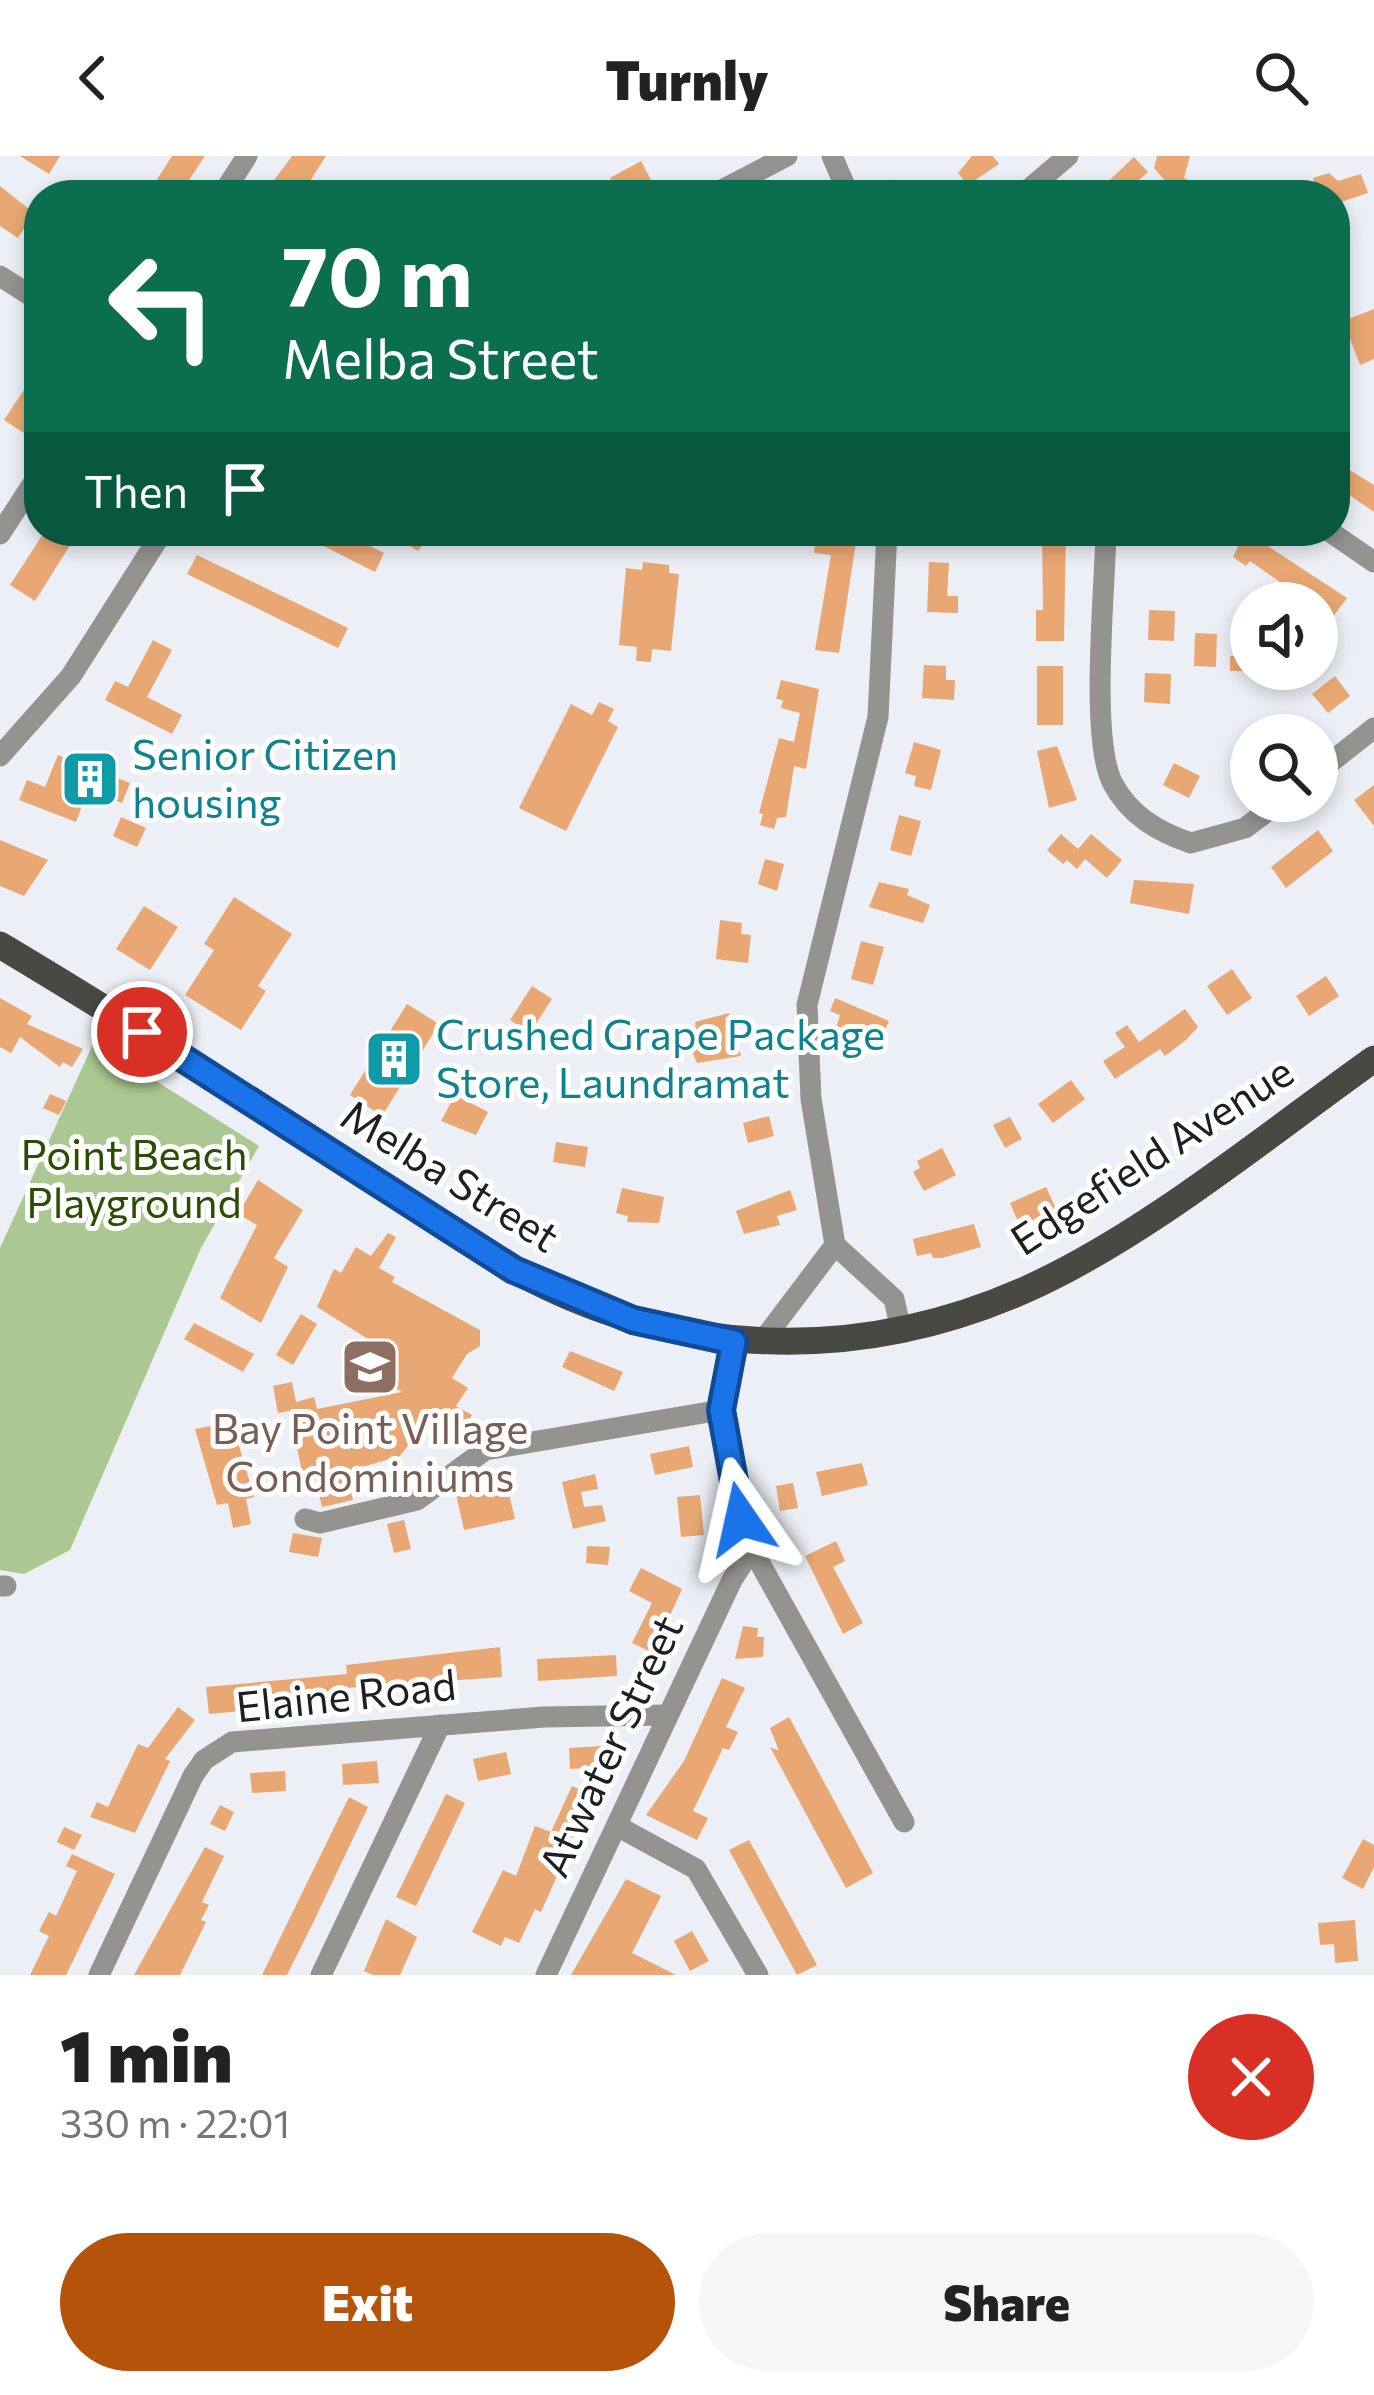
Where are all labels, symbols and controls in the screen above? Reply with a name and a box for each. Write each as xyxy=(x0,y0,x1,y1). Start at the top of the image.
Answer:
icon: back xyxy=(60,45,126,111)
text: Turnly xyxy=(605,45,769,111)
icon: search xyxy=(1248,45,1314,111)
text: 70 m xyxy=(282,222,473,324)
icon: left xyxy=(84,228,240,384)
text: Melba Street xyxy=(282,324,599,390)
icon: arrive xyxy=(212,456,278,522)
text: Then xyxy=(84,462,188,517)
map controls xyxy=(1230,582,1338,822)
button: sound xyxy=(1230,582,1338,690)
button: search xyxy=(1230,714,1338,822)
place label: Senior Citizen housing xyxy=(132,727,398,827)
building icon: Senior Citizen housing xyxy=(59,748,121,810)
pin xyxy=(91,981,193,1083)
icon: arrive xyxy=(109,999,175,1065)
place label: Crushed Grape Package Store, Laundramat xyxy=(436,1007,885,1107)
building icon: Crushed Grape Package Store, Laundramat xyxy=(363,1028,425,1090)
street label: Edgefield Avenue xyxy=(1000,1044,1302,1265)
street label: Melba Street xyxy=(333,1087,569,1262)
park label: Point Beach Playground xyxy=(21,1127,247,1227)
school or university icon: Bay Point Village Condominiums xyxy=(339,1336,401,1398)
place label: Bay Point Village Condominiums xyxy=(212,1401,528,1501)
position arrow xyxy=(678,1456,804,1582)
street label: Atwater Street xyxy=(526,1606,692,1884)
street label: Elaine Road xyxy=(233,1657,458,1731)
text: 1 min xyxy=(60,2009,233,2097)
button: close xyxy=(1188,2014,1314,2140)
text: 330 m · 22:01 xyxy=(60,2098,290,2146)
button: Exit xyxy=(60,2233,675,2371)
button: Share xyxy=(699,2233,1314,2371)

